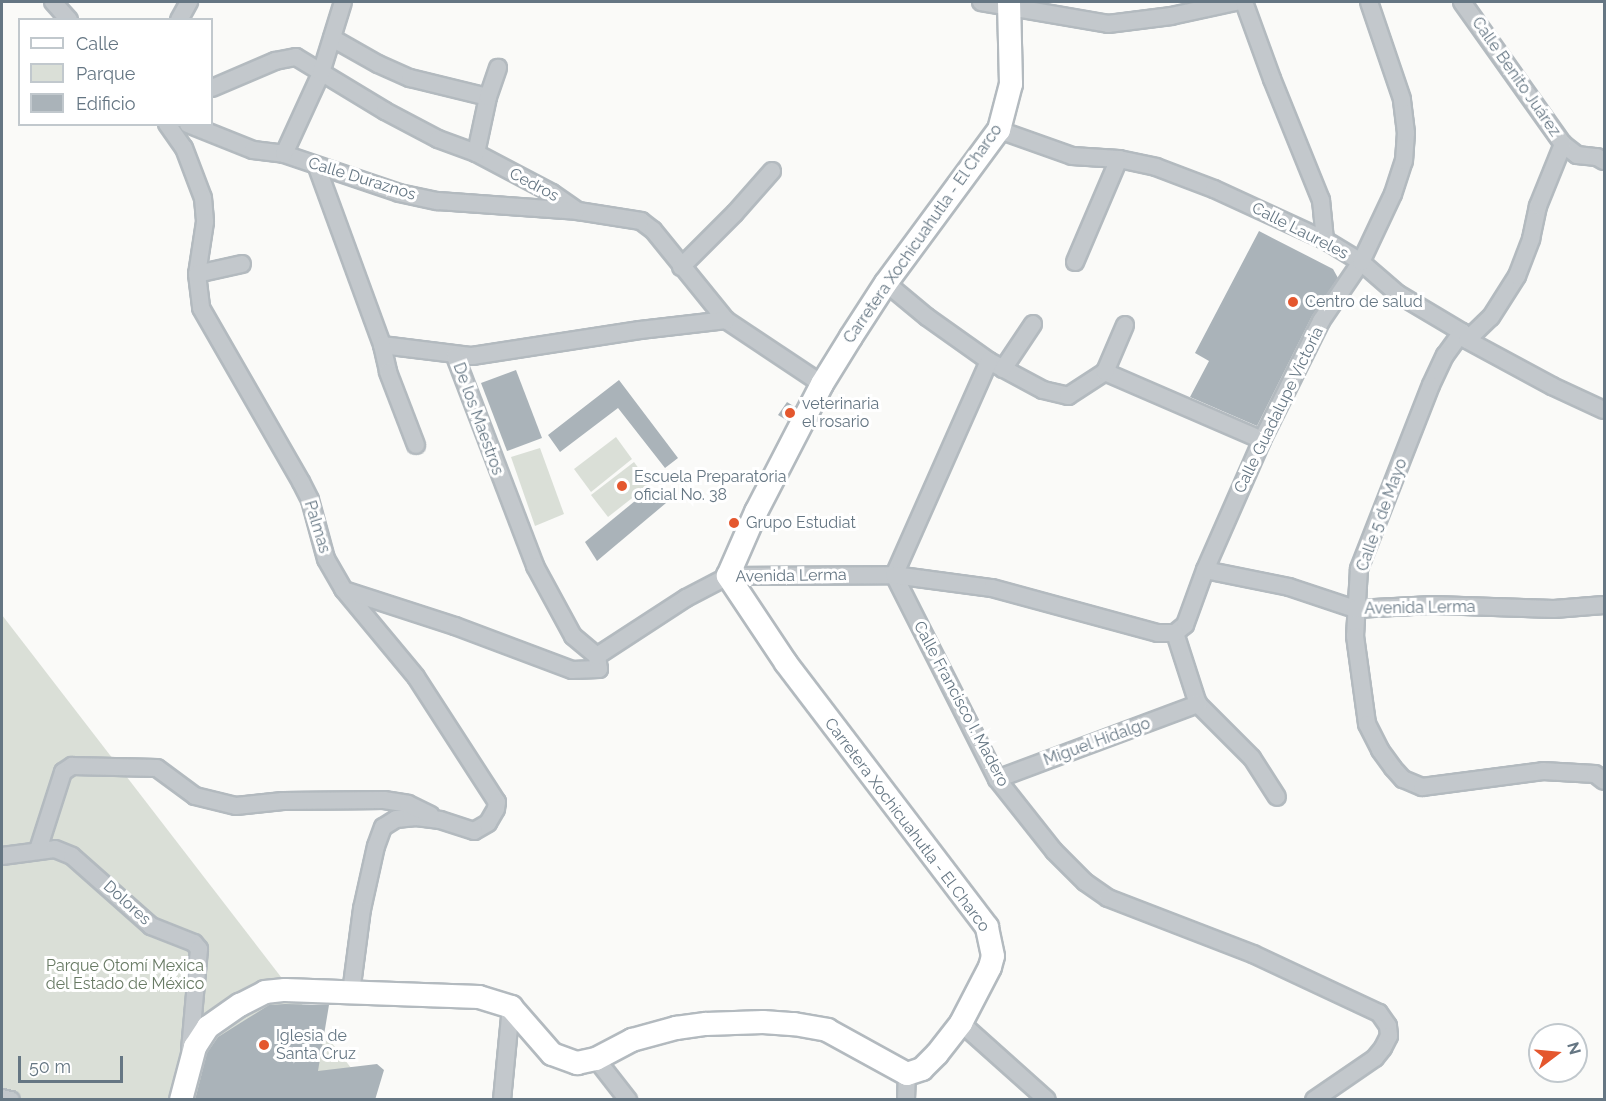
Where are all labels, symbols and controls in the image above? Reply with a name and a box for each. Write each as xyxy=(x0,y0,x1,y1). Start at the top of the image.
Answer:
street label: Calle Benito Juárez xyxy=(1467,13,1565,141)
legend xyxy=(18,18,213,126)
text: Calle xyxy=(76,33,119,54)
text: Parque xyxy=(76,63,135,84)
text: Edificio xyxy=(76,93,135,114)
street label: Carretera Xochicuahutla - El Charco xyxy=(840,121,1006,347)
street label: Calle Duraznos xyxy=(306,154,418,204)
street label: Cedros xyxy=(506,164,562,206)
street label: Calle Laureles xyxy=(1249,198,1351,264)
place label: Centro de salud xyxy=(1305,292,1423,312)
marker: Centro de salud xyxy=(1286,295,1300,309)
street label: Calle Guadalupe Victoria xyxy=(1230,323,1328,497)
street label: De los Maestros xyxy=(449,360,507,478)
place label: veterinaria el rosario xyxy=(802,394,879,432)
marker: veterinaria el rosario xyxy=(783,406,797,420)
street label: Calle 5 de Mayo xyxy=(1353,456,1411,574)
place label: Escuela Preparatoria oficial No. 38 xyxy=(634,467,786,505)
marker: Escuela Preparatoria oficial No. 38 xyxy=(615,479,629,493)
street label: Palmas xyxy=(300,498,334,556)
place label: Grupo Estudiat xyxy=(746,513,856,533)
marker: Grupo Estudiat xyxy=(727,516,741,530)
street label: Avenida Lerma xyxy=(735,565,847,587)
street label: Avenida Lerma xyxy=(1364,597,1476,619)
street label: Calle Francisco I. Madero xyxy=(909,618,1013,790)
street label: Carretera Xochicuahutla - El Charco xyxy=(820,714,994,936)
street label: Miguel Hidalgo xyxy=(1041,714,1153,770)
street label: Dolores xyxy=(99,877,155,929)
park label: Parque Otomí Mexica del Estado de México xyxy=(45,956,205,994)
north arrow xyxy=(1528,1023,1588,1083)
place label: Iglesia de Santa Cruz xyxy=(276,1026,356,1064)
marker: Iglesia de Santa Cruz xyxy=(257,1038,271,1052)
text: N xyxy=(1563,1040,1585,1057)
scale bar xyxy=(21,1044,126,1082)
text: 50 m xyxy=(29,1056,71,1077)

